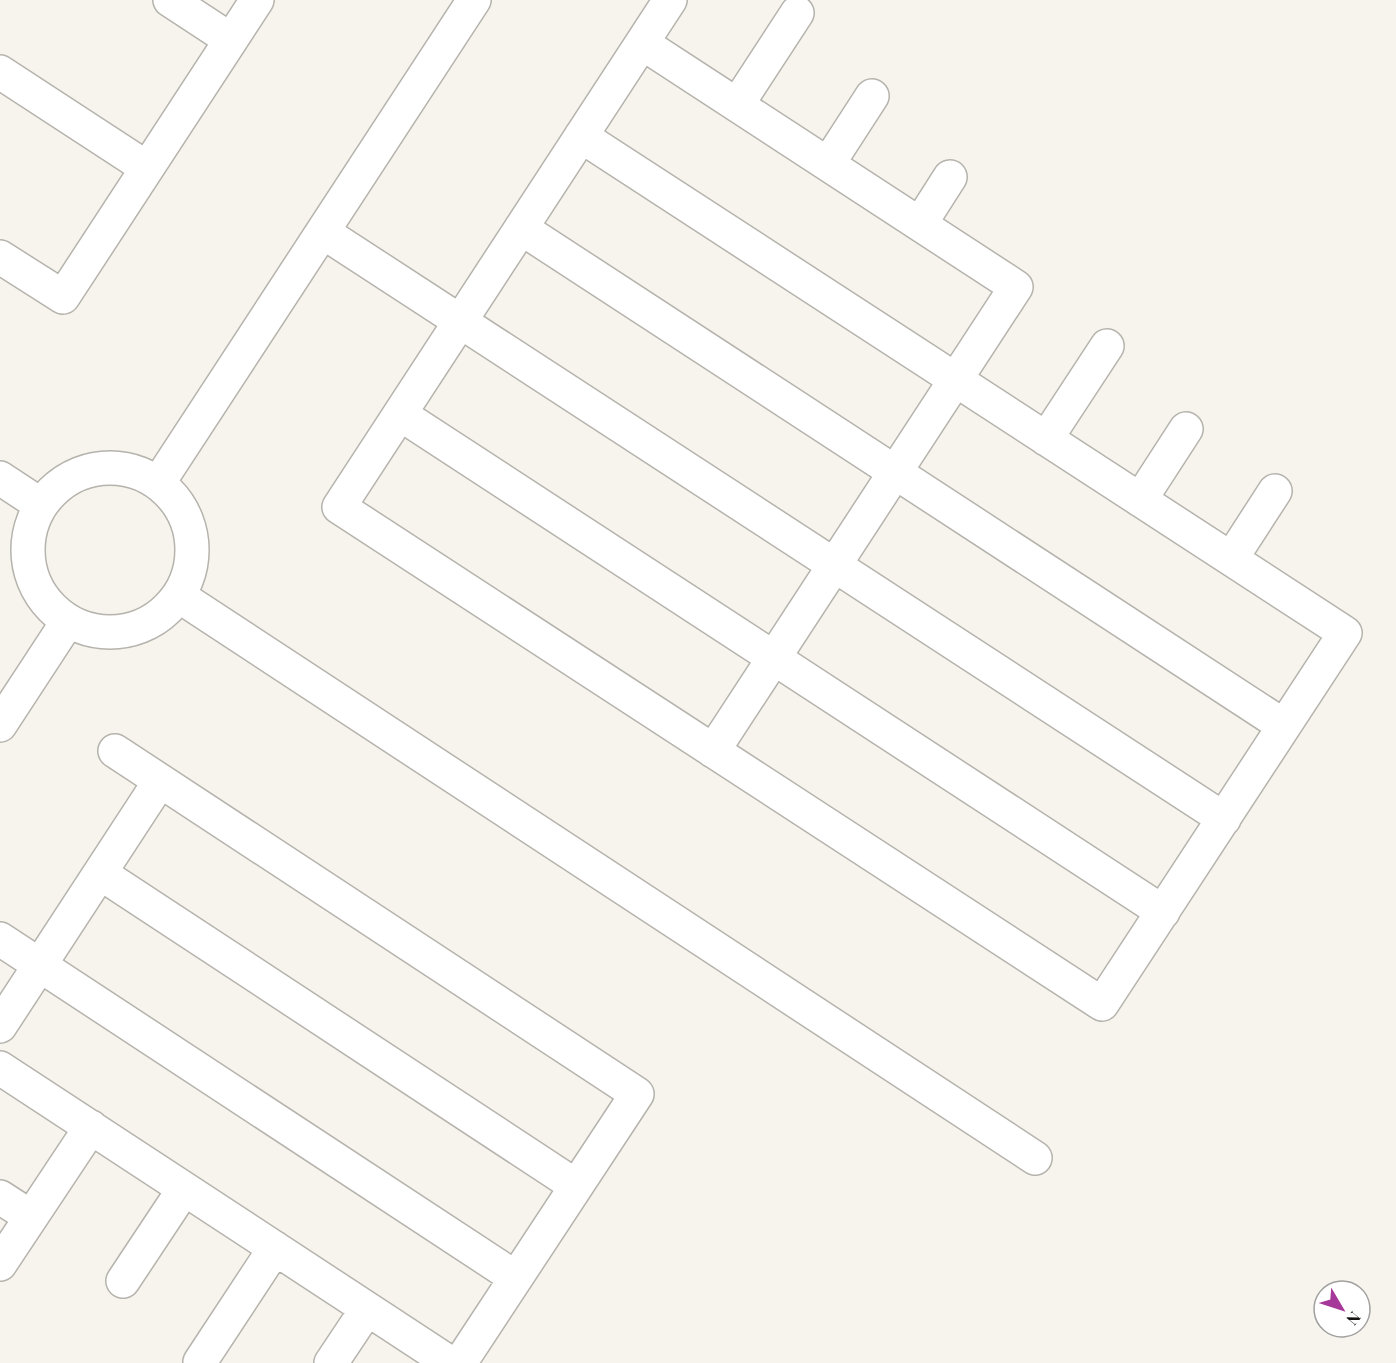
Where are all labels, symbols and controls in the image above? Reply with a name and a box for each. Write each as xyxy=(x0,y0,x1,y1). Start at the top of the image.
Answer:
north arrow xyxy=(1312,1279,1372,1339)
text: N xyxy=(1342,1308,1366,1330)

